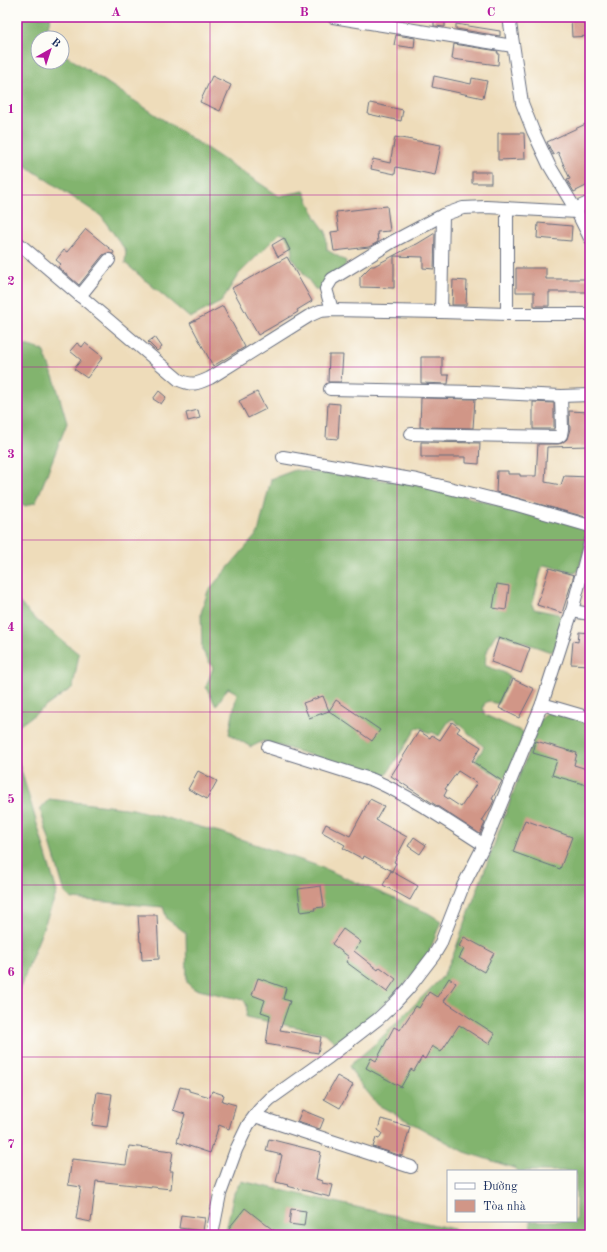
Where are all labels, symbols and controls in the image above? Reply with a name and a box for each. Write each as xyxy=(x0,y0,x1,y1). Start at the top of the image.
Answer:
text: A xyxy=(111,6,121,19)
text: B xyxy=(299,6,309,19)
text: C xyxy=(487,6,495,19)
north arrow xyxy=(30,30,70,70)
text: B xyxy=(49,37,62,50)
text: 1 xyxy=(7,103,15,116)
text: 2 xyxy=(7,275,15,288)
text: 3 xyxy=(7,448,15,461)
text: 4 xyxy=(7,621,15,634)
text: 5 xyxy=(7,793,15,806)
text: 6 xyxy=(7,966,15,979)
text: 7 xyxy=(7,1138,15,1151)
legend xyxy=(447,1170,577,1222)
text: Đường xyxy=(483,1181,518,1193)
text: Tòa nhà xyxy=(483,1201,526,1213)

